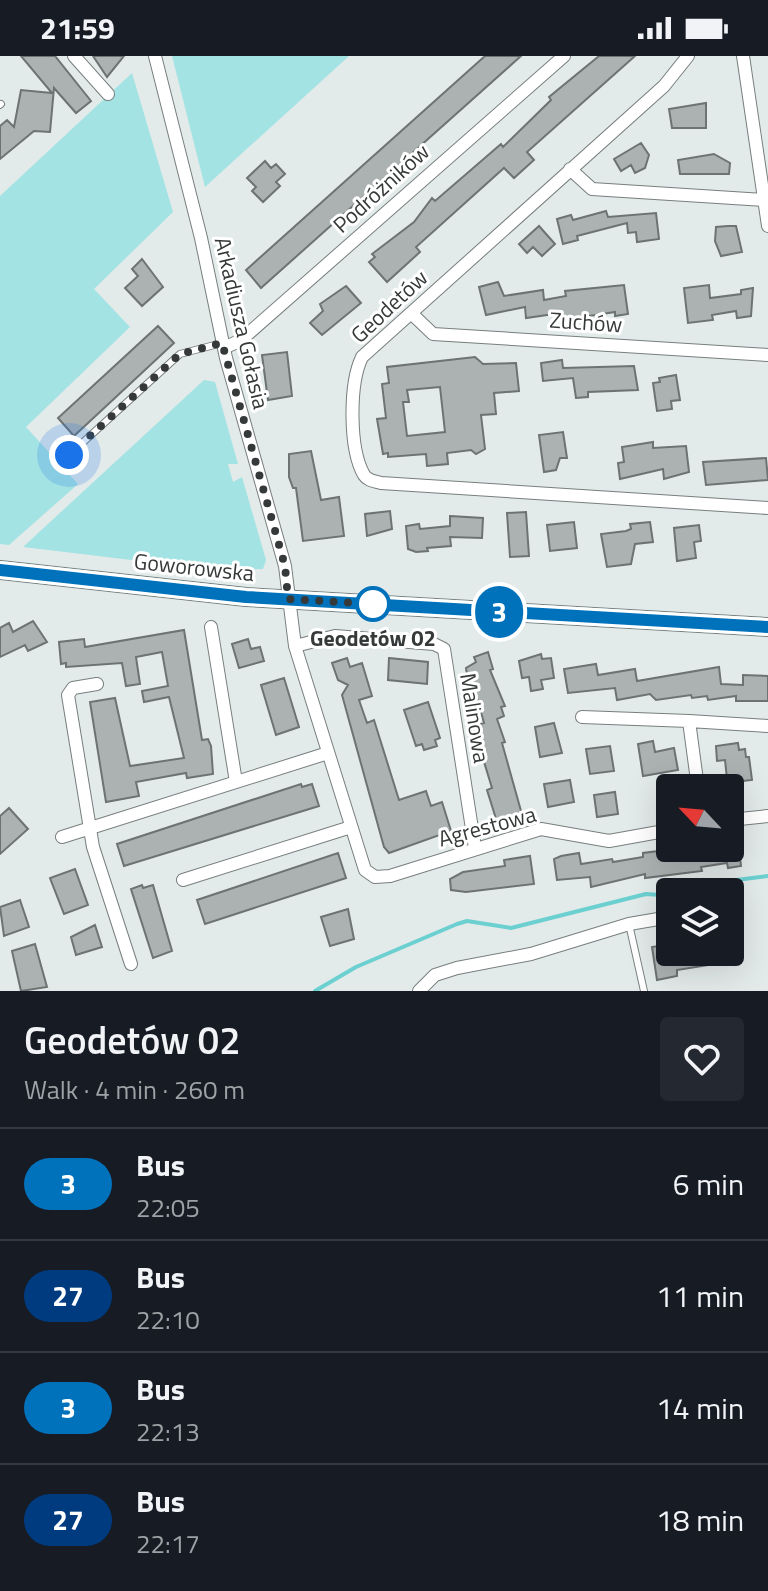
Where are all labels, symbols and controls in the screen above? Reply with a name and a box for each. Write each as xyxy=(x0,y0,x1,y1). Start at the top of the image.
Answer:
text: 21:59 xyxy=(40,5,115,51)
street label: Podróżników xyxy=(325,135,437,241)
street label: Arkadiusza Gołasia xyxy=(206,234,278,412)
street label: Geodetów xyxy=(343,261,435,351)
street label: Zuchów xyxy=(548,302,624,342)
your location xyxy=(49,435,89,475)
street label: Goworowska xyxy=(132,544,256,590)
line badge: 3 xyxy=(473,586,525,638)
marker: Geodetów 02 xyxy=(356,587,390,621)
text: 3 xyxy=(491,590,507,633)
place label: Geodetów 02 xyxy=(310,621,436,655)
street label: Malinowa xyxy=(451,671,499,765)
north arrow xyxy=(656,774,744,862)
map controls xyxy=(656,774,744,966)
street label: Agrestowa xyxy=(434,797,540,855)
button: layers xyxy=(656,878,744,966)
text: Geodetów 02 xyxy=(24,1011,240,1069)
button: heart xyxy=(660,1017,744,1101)
text: Walk · 4 min · 260 m xyxy=(24,1070,245,1109)
text: Bus xyxy=(136,1142,185,1188)
text: 6 min xyxy=(673,1161,744,1207)
text: 3 xyxy=(60,1162,76,1205)
text: 22:05 xyxy=(136,1188,200,1227)
text: Bus xyxy=(136,1254,185,1300)
text: 11 min xyxy=(656,1273,744,1319)
text: 27 xyxy=(52,1274,84,1317)
text: 22:10 xyxy=(136,1300,200,1339)
text: Bus xyxy=(136,1366,185,1412)
text: 14 min xyxy=(656,1385,744,1431)
text: 3 xyxy=(60,1386,76,1429)
text: 22:13 xyxy=(136,1412,200,1451)
text: Bus xyxy=(136,1478,185,1524)
text: 18 min xyxy=(656,1497,744,1543)
text: 27 xyxy=(52,1498,84,1541)
text: 22:17 xyxy=(136,1524,200,1563)

